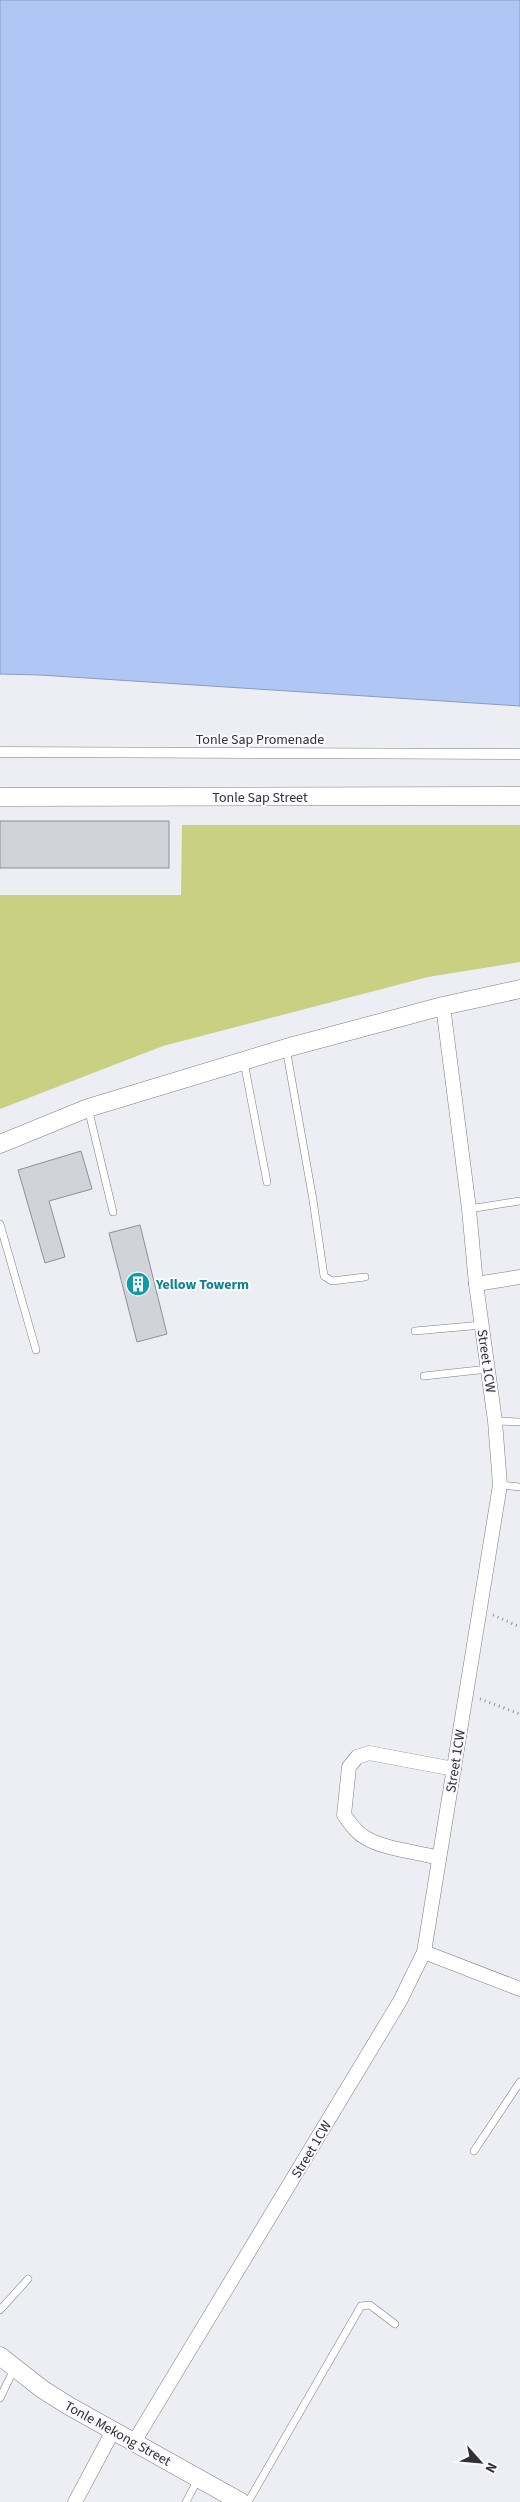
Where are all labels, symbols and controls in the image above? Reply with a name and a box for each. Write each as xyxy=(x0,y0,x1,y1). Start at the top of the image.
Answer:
street label: Tonle Sap Promenade xyxy=(196,730,324,750)
street label: Tonle Sap Street xyxy=(212,788,308,808)
building icon: Yellow Towerm xyxy=(125,1271,151,1297)
place label: Yellow Towerm xyxy=(155,1275,249,1295)
street label: Street 1CW xyxy=(472,1328,500,1394)
street label: Street 1CW xyxy=(441,1728,471,1794)
street label: Street 1CW xyxy=(287,2117,337,2182)
street label: Tonle Mekong Street xyxy=(61,2396,175,2472)
north arrow xyxy=(455,2437,505,2487)
text: N xyxy=(480,2459,502,2476)

